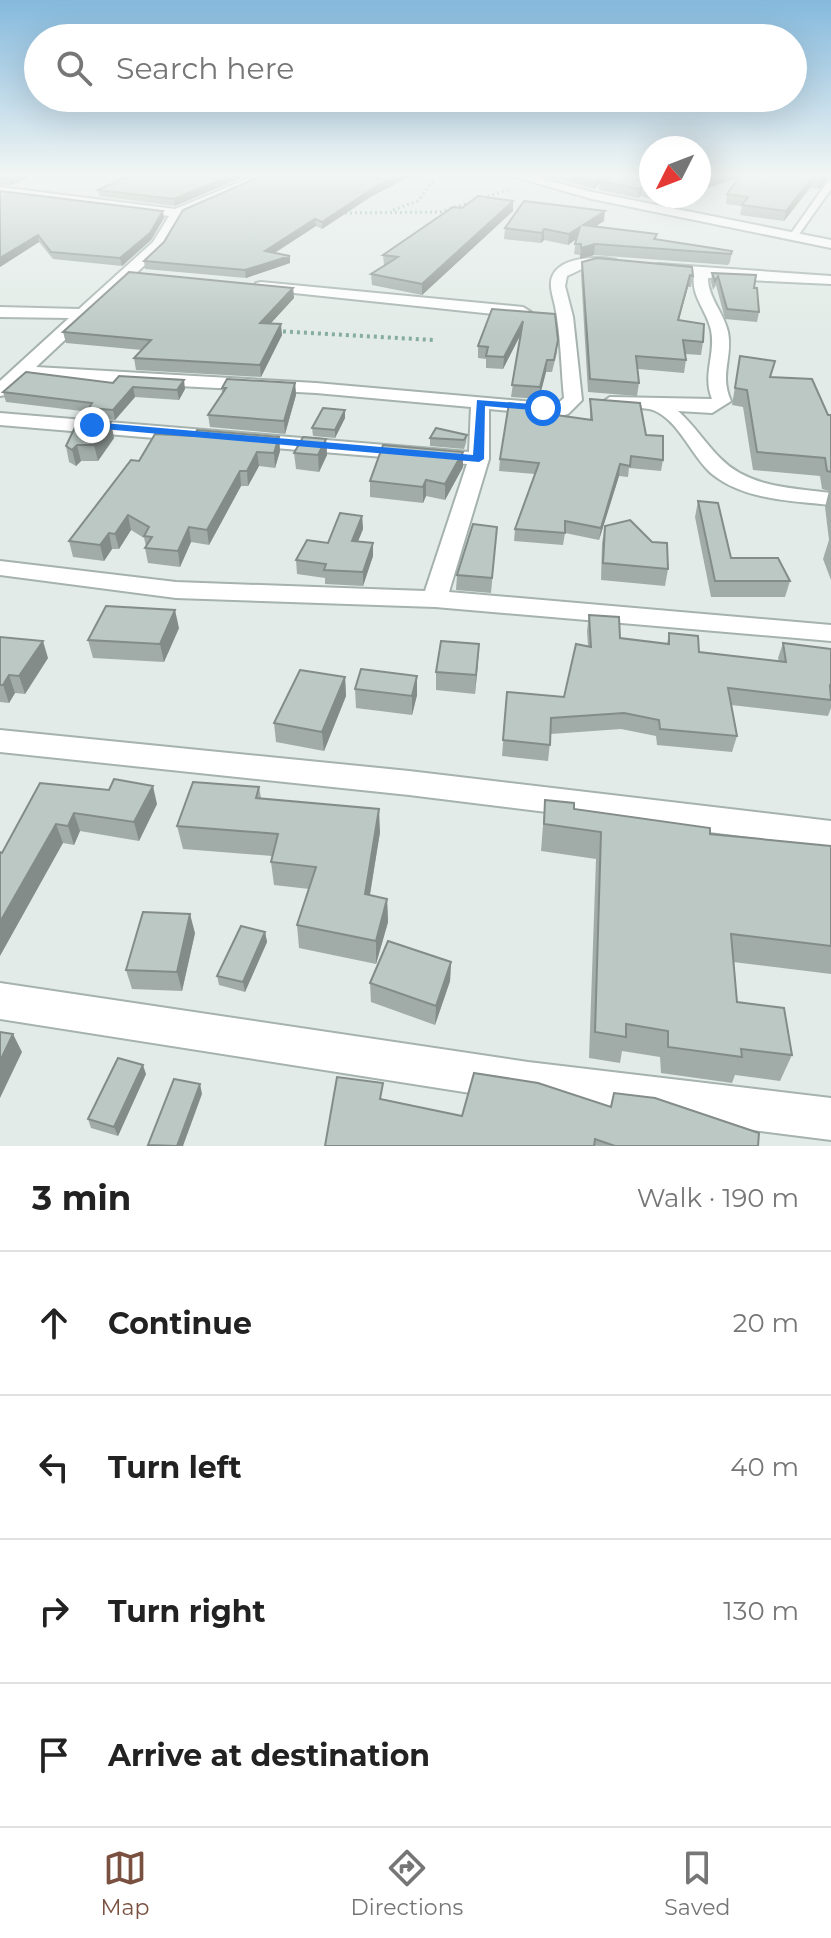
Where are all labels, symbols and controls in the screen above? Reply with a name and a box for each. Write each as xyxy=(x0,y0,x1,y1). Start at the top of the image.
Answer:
search box xyxy=(24,24,807,112)
icon: search xyxy=(52,46,96,90)
text: Search here xyxy=(116,50,294,87)
north arrow xyxy=(639,136,711,208)
route start xyxy=(525,390,561,426)
route end xyxy=(74,407,110,443)
text: 3 min xyxy=(32,1177,131,1219)
text: Walk · 190 m xyxy=(637,1182,799,1214)
icon: ahead xyxy=(32,1301,76,1345)
text: Continue xyxy=(108,1305,252,1342)
text: 20 m xyxy=(733,1307,799,1339)
icon: left xyxy=(32,1445,76,1489)
text: Turn left xyxy=(108,1449,241,1486)
text: 40 m xyxy=(730,1451,799,1483)
icon: right xyxy=(32,1589,76,1633)
text: Turn right xyxy=(108,1593,265,1630)
text: 130 m xyxy=(723,1595,799,1627)
icon: arrive xyxy=(32,1733,76,1777)
text: Arrive at destination xyxy=(108,1737,430,1774)
tab: Map xyxy=(101,1846,149,1921)
tab: Directions xyxy=(351,1846,463,1921)
tab: Saved xyxy=(664,1846,730,1921)

